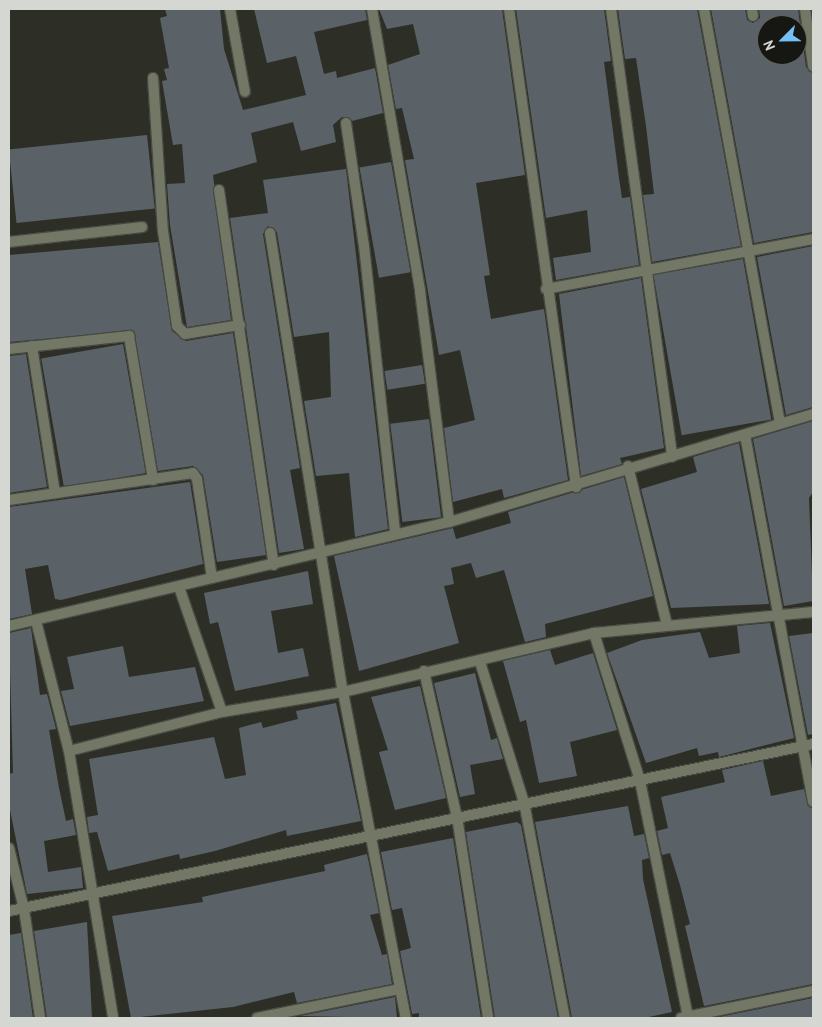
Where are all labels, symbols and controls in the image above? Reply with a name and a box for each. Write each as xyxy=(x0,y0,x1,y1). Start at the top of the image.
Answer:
north arrow xyxy=(757,15,807,65)
text: N xyxy=(759,38,779,53)

